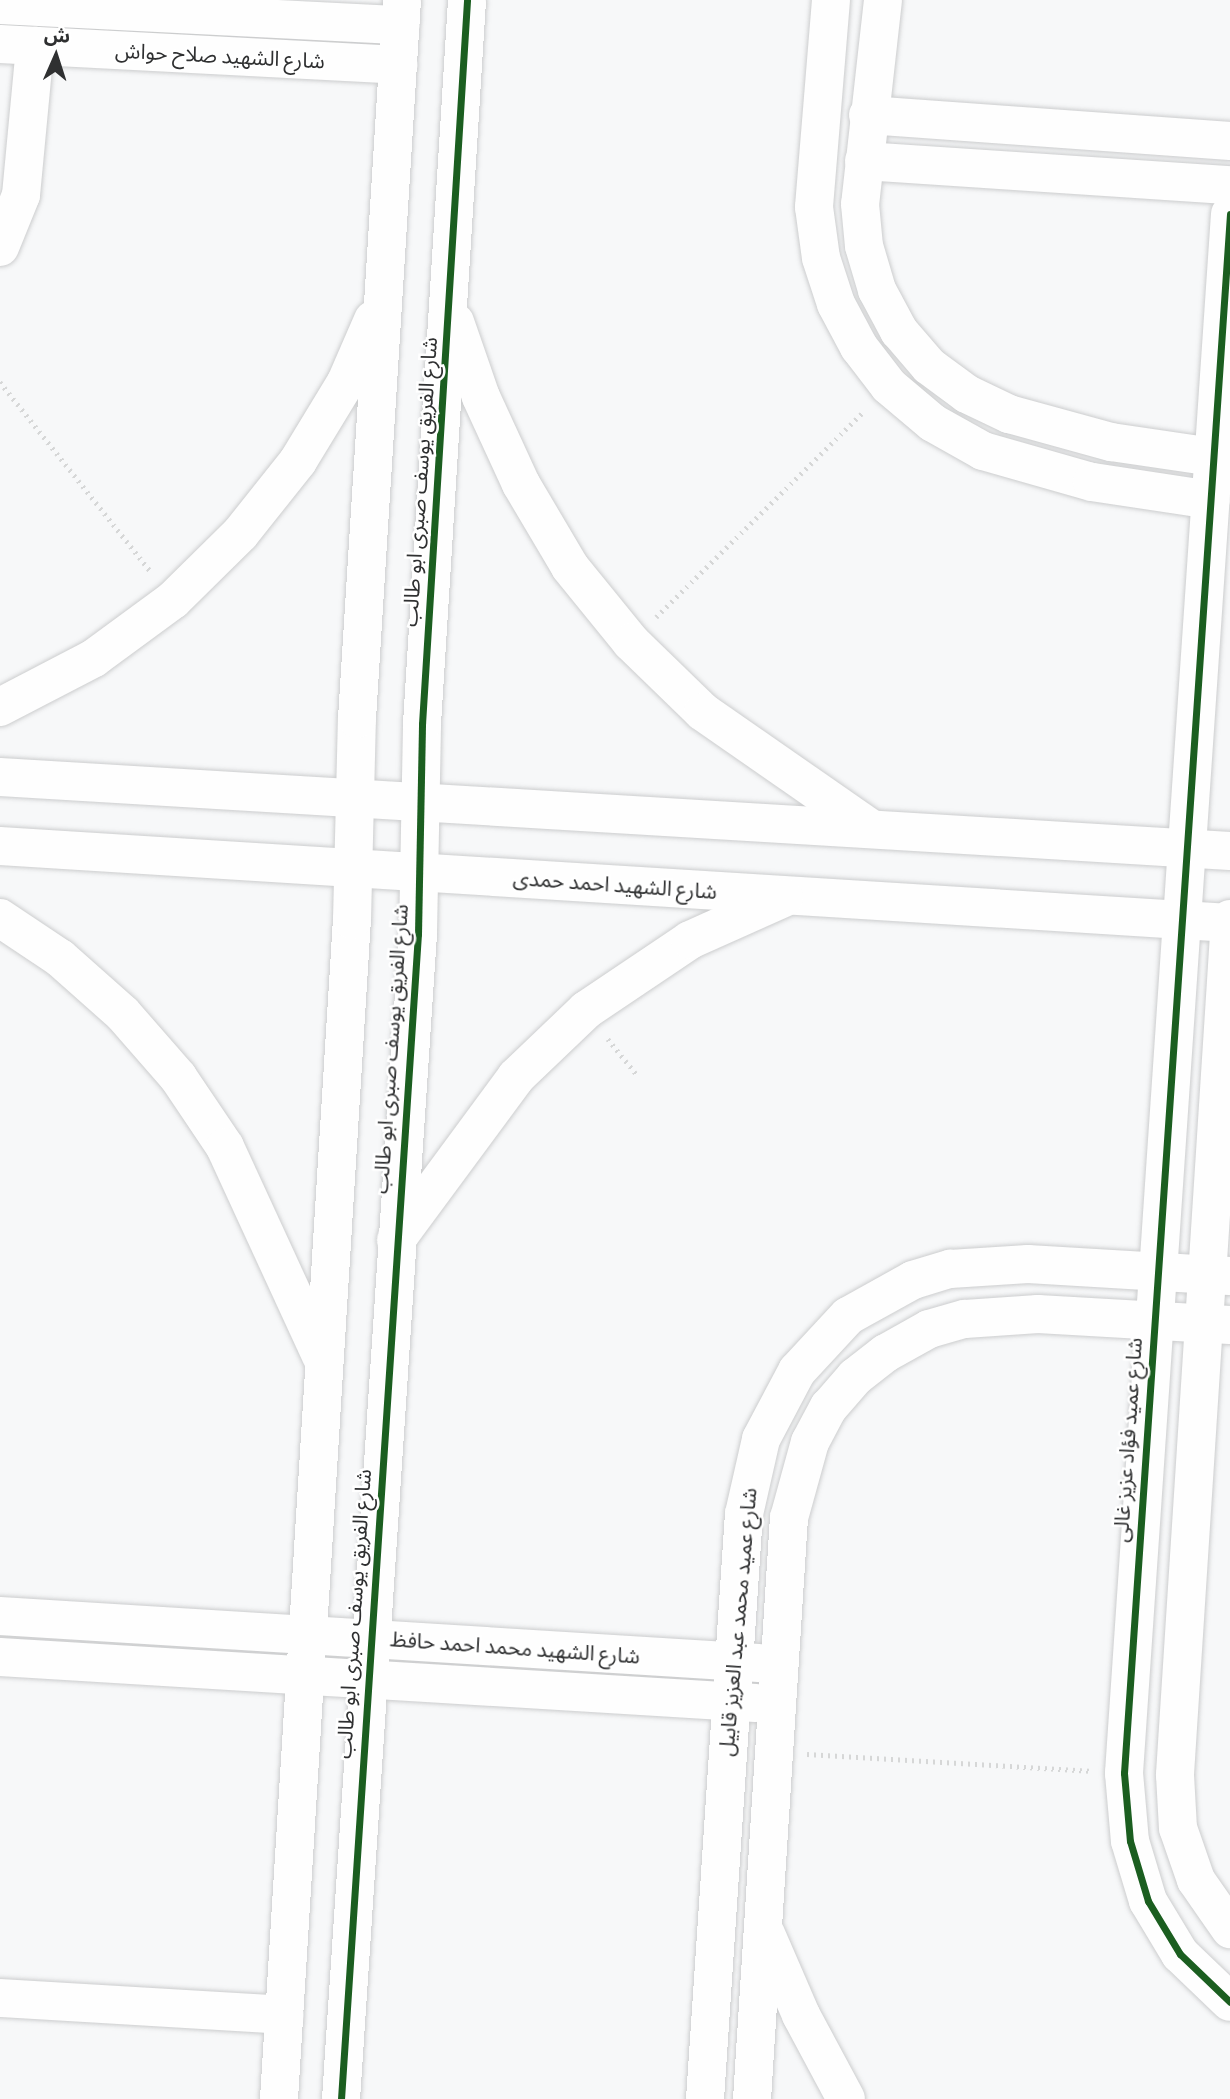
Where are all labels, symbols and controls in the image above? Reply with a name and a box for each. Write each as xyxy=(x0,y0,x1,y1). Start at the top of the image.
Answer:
north arrow xyxy=(21,21,91,91)
text: ش xyxy=(43,22,71,48)
street label: شارع الشهيد صلاح حواش xyxy=(115,38,325,74)
street label: شارع الفريق يوسف صبرى ابو طالب xyxy=(397,336,443,628)
street label: شارع الشهيد احمد حمدى xyxy=(512,865,718,905)
street label: شارع الفريق يوسف صبرى ابو طالب xyxy=(368,903,414,1195)
street label: شارع عميد فؤاد عزيز غالى xyxy=(1108,1337,1148,1543)
street label: شارع الفريق يوسف صبرى ابو طالب xyxy=(331,1468,377,1760)
street label: شارع عميد محمد عبد العزيز قابيل xyxy=(714,1487,762,1757)
street label: شارع الشهيد محمد احمد حافظ xyxy=(389,1627,641,1669)

